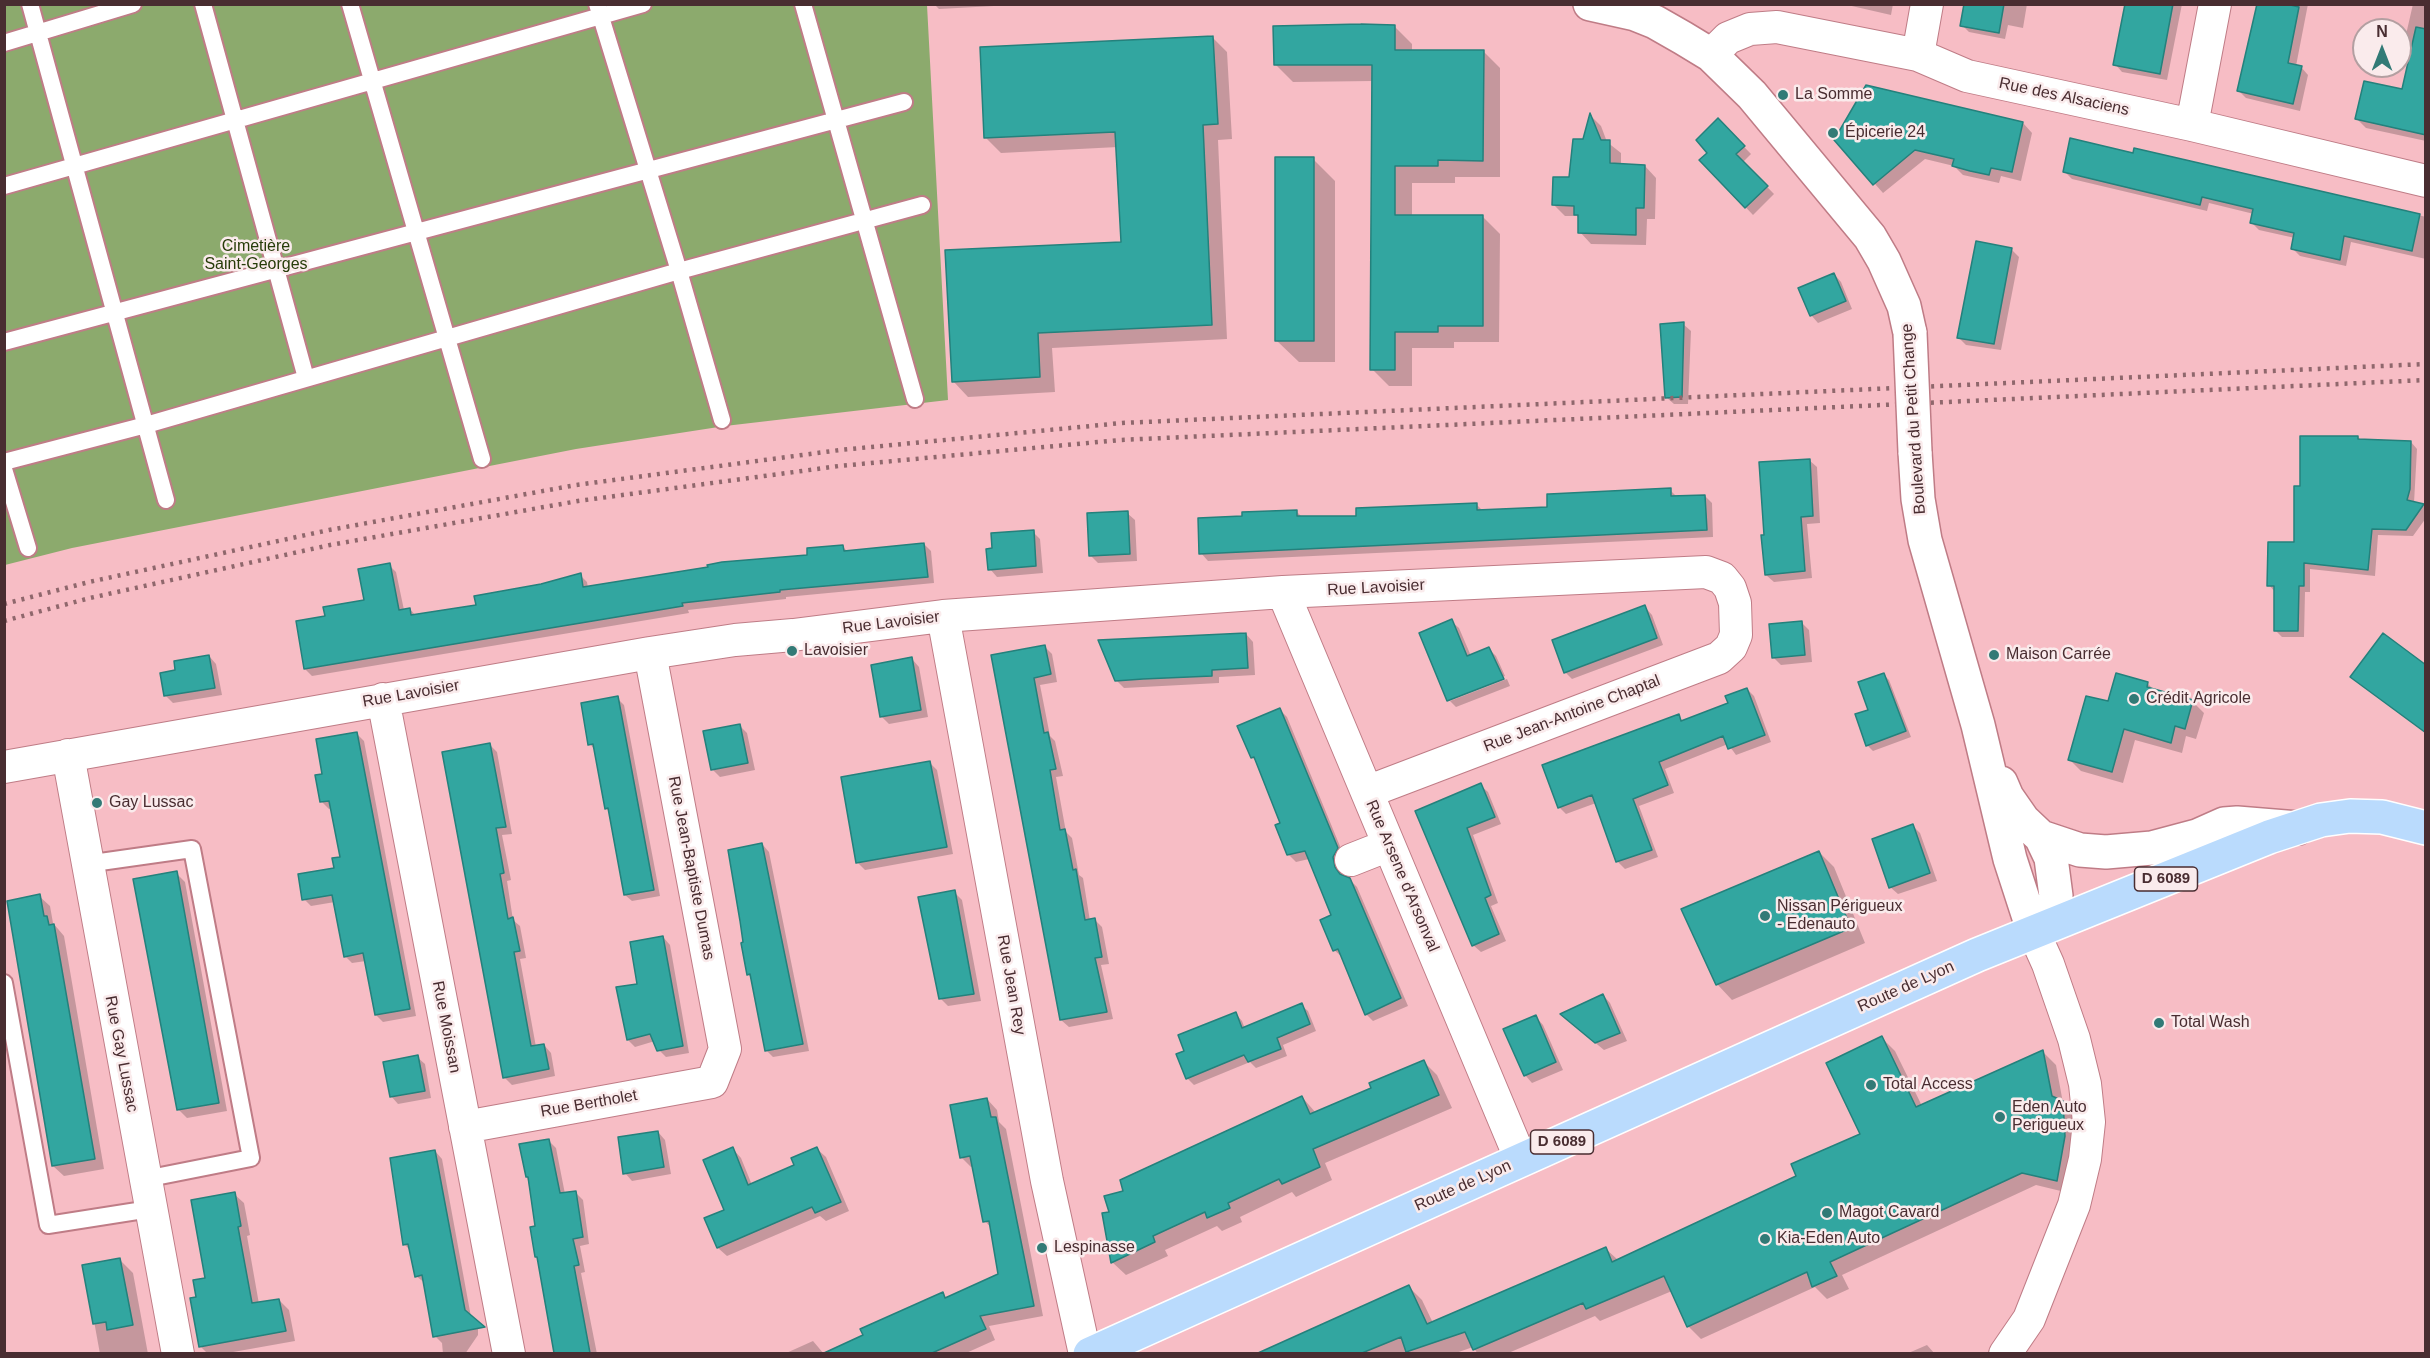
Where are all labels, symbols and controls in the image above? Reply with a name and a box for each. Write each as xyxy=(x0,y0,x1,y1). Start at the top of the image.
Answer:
north arrow xyxy=(2352,18,2412,78)
text: N xyxy=(2376,23,2388,40)
street label: Rue des Alsaciens xyxy=(1997,74,2131,120)
place label: La Somme xyxy=(1795,85,1872,105)
marker: La Somme xyxy=(1776,88,1790,102)
place label: Épicerie 24 xyxy=(1845,123,1925,143)
marker: Épicerie 24 xyxy=(1826,126,1840,140)
park label: Cimetière Saint-Georges xyxy=(204,237,308,275)
street label: Boulevard du Petit Change xyxy=(1898,323,1930,515)
street label: Rue Lavoisier xyxy=(1327,576,1425,600)
street label: Rue Lavoisier xyxy=(841,608,941,638)
place label: Lavoisier xyxy=(804,641,868,661)
marker: Lavoisier xyxy=(785,644,799,658)
place label: Maison Carrée xyxy=(2006,645,2111,665)
marker: Maison Carrée xyxy=(1987,648,2001,662)
street label: Rue Jean-Antoine Chaptal xyxy=(1481,671,1663,757)
street label: Rue Lavoisier xyxy=(361,676,461,712)
place label: Crédit Agricole xyxy=(2146,689,2251,709)
marker: Crédit Agricole xyxy=(2127,692,2141,706)
street label: Rue Jean-Baptiste Dumas xyxy=(664,775,718,961)
place label: Gay Lussac xyxy=(109,793,193,813)
marker: Gay Lussac xyxy=(90,796,104,810)
street label: Rue Arsene d'Arsonval xyxy=(1361,797,1443,955)
road number: D 6089 xyxy=(2134,867,2198,891)
place label: Nissan Périgueux - Edenauto xyxy=(1777,897,1902,935)
marker: Nissan Périgueux - Edenauto xyxy=(1758,909,1772,923)
street label: Rue Jean Rey xyxy=(993,933,1029,1037)
street label: Route de Lyon xyxy=(1855,957,1957,1017)
street label: Rue Moissan xyxy=(428,979,464,1075)
street label: Rue Gay Lussac xyxy=(100,994,142,1114)
place label: Total Wash xyxy=(2171,1013,2250,1033)
marker: Total Wash xyxy=(2152,1016,2166,1030)
place label: Total Access xyxy=(1883,1075,1973,1095)
marker: Total Access xyxy=(1864,1078,1878,1092)
street label: Rue Bertholet xyxy=(539,1086,639,1122)
place label: Eden Auto Perigueux xyxy=(2012,1098,2087,1136)
marker: Eden Auto Perigueux xyxy=(1993,1110,2007,1124)
road number: D 6089 xyxy=(1530,1130,1594,1154)
street label: Route de Lyon xyxy=(1412,1156,1514,1216)
place label: Magot Cavard xyxy=(1839,1203,1939,1223)
marker: Magot Cavard xyxy=(1820,1206,1834,1220)
place label: Kia-Eden Auto xyxy=(1777,1229,1880,1249)
marker: Kia-Eden Auto xyxy=(1758,1232,1772,1246)
place label: Lespinasse xyxy=(1054,1238,1135,1258)
marker: Lespinasse xyxy=(1035,1241,1049,1255)

